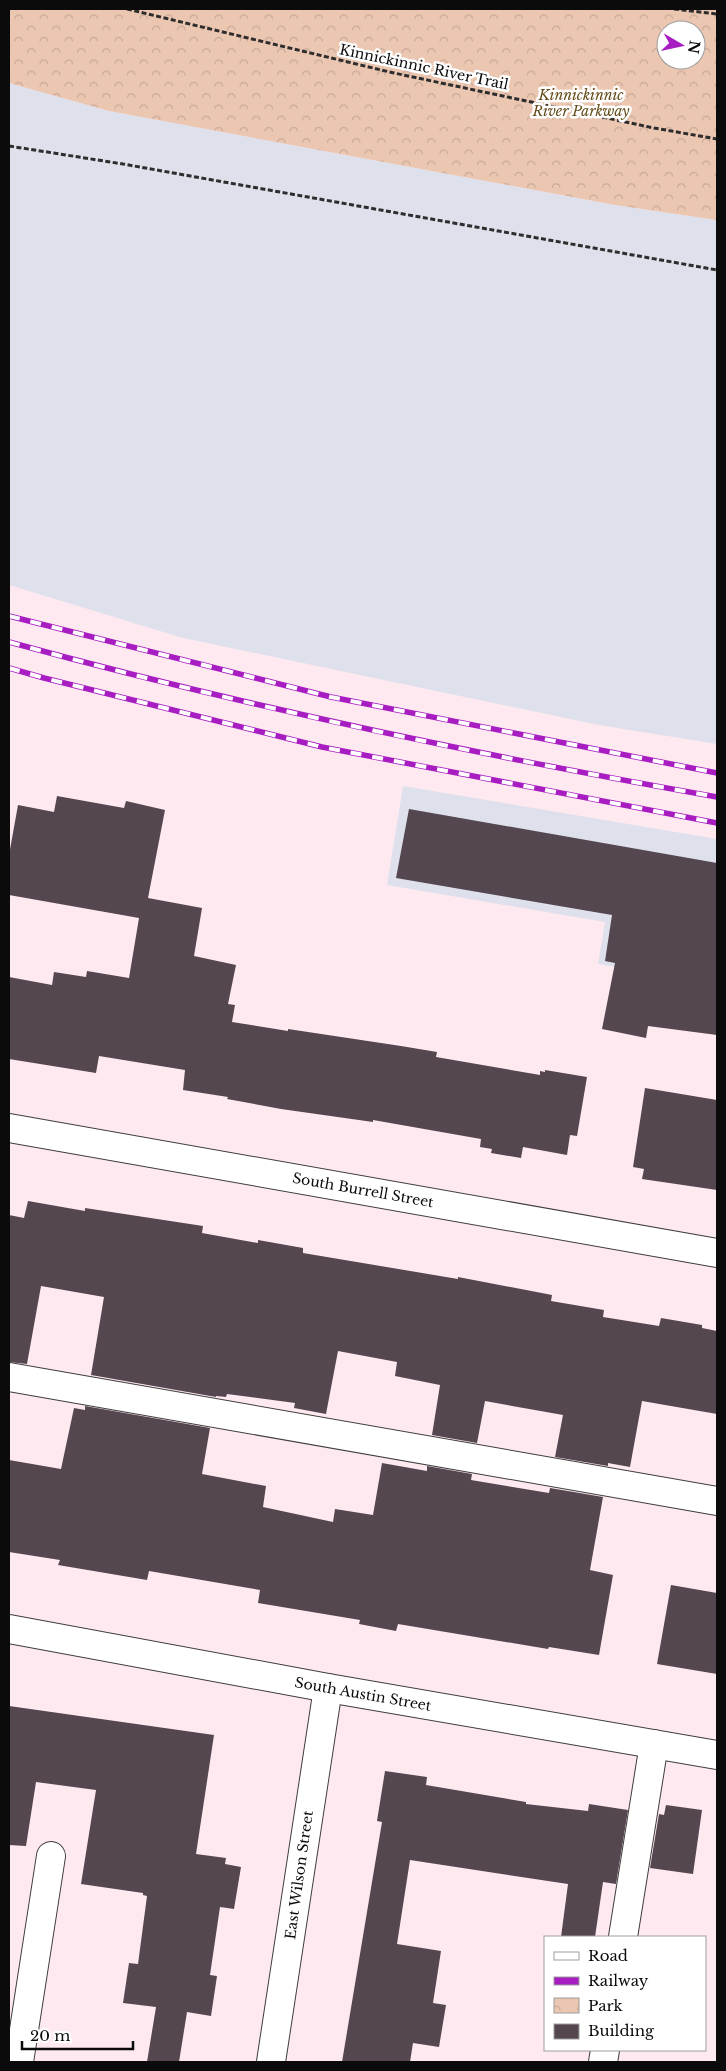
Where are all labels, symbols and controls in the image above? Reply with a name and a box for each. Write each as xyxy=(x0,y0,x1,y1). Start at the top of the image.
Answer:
north arrow xyxy=(656,20,706,70)
text: N xyxy=(684,39,704,55)
street label: Kinnickinnic River Trail xyxy=(338,40,510,94)
park label: Kinnickinnic River Parkway xyxy=(531,86,630,120)
street label: South Burrell Street xyxy=(291,1169,436,1211)
street label: South Austin Street xyxy=(293,1673,433,1715)
street label: East Wilson Street xyxy=(281,1809,317,1941)
legend xyxy=(544,1936,706,2051)
text: Road xyxy=(588,1946,628,1965)
text: Railway xyxy=(588,1971,649,1990)
text: Park xyxy=(588,1996,624,2015)
scale bar xyxy=(22,2018,134,2050)
text: Building xyxy=(588,2021,655,2040)
text: 20 m xyxy=(30,2026,70,2045)

